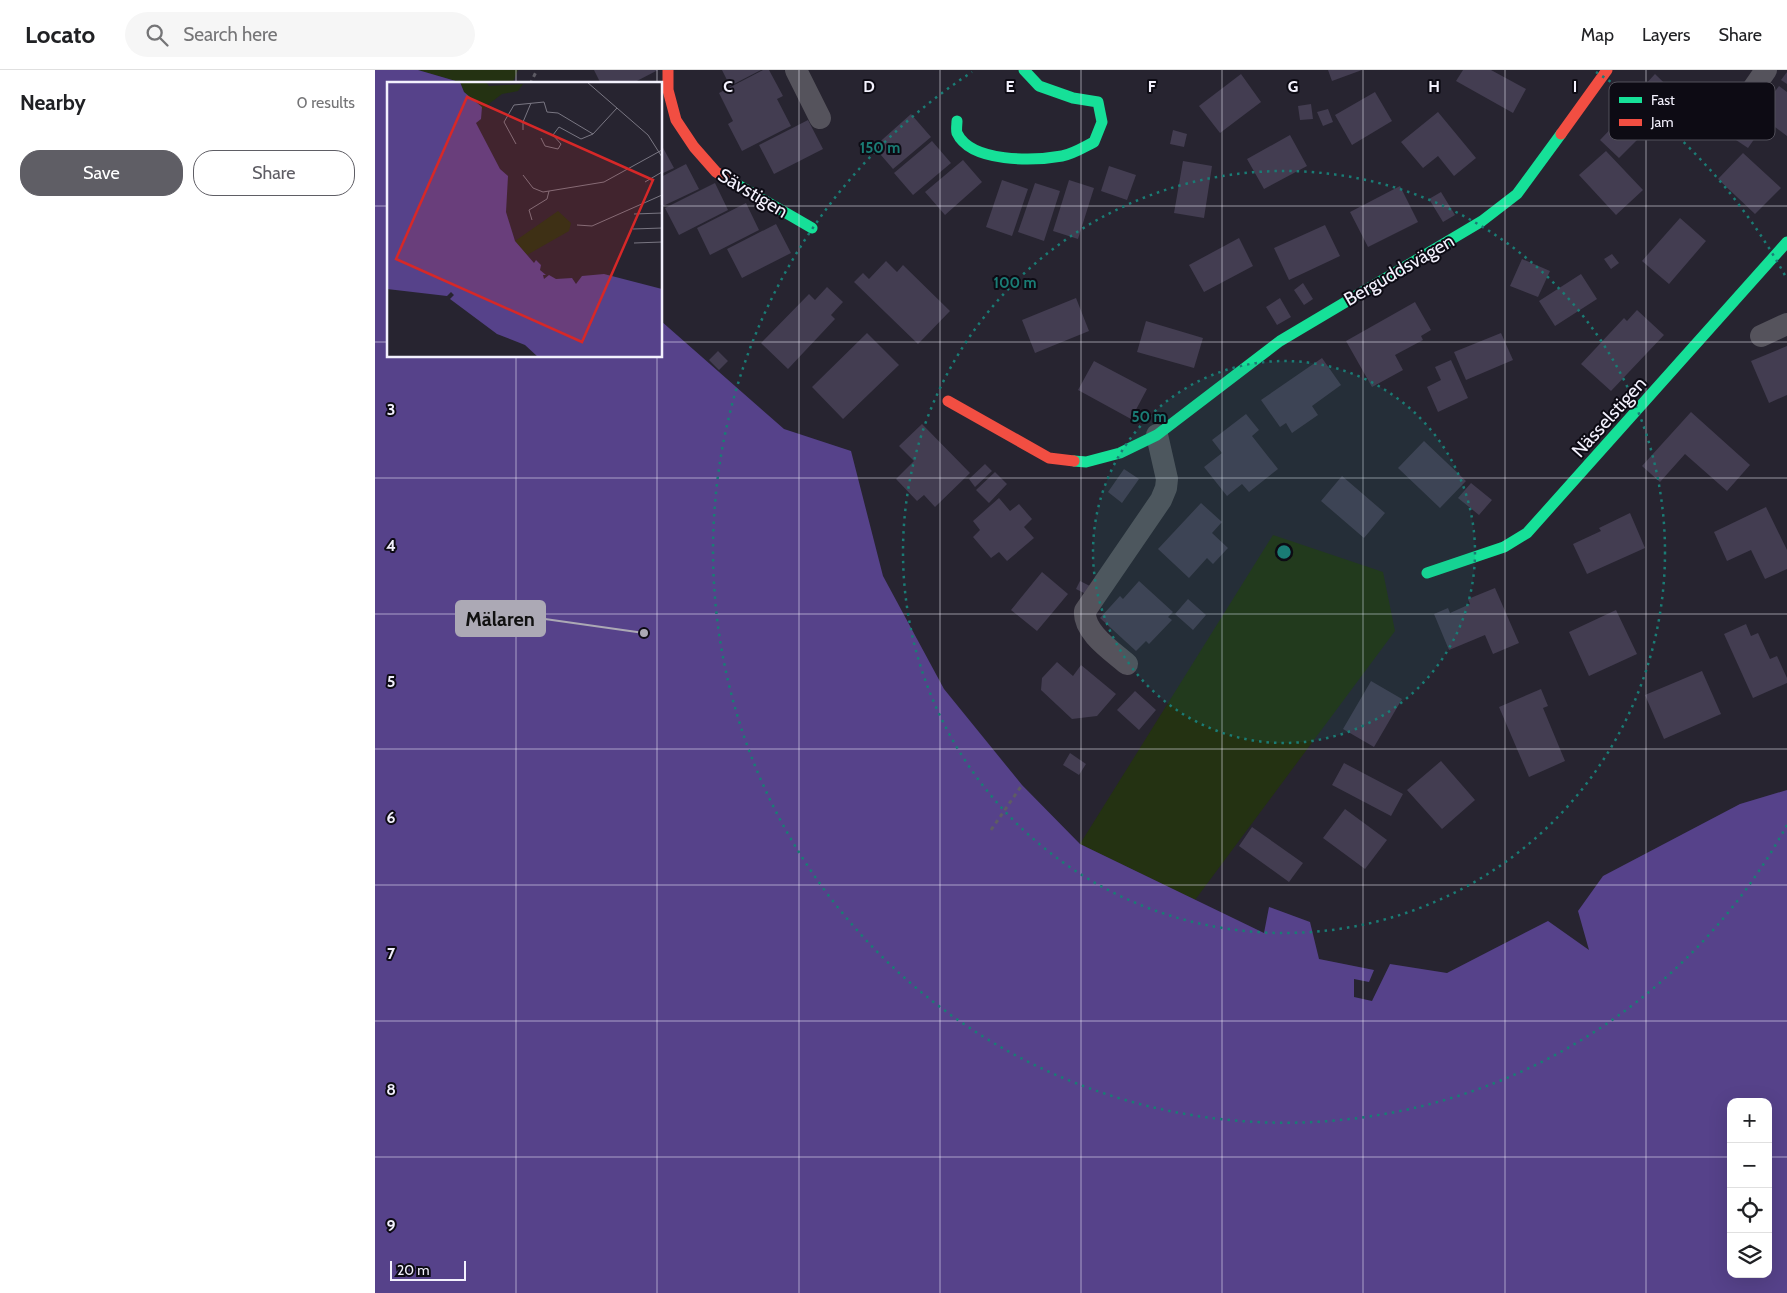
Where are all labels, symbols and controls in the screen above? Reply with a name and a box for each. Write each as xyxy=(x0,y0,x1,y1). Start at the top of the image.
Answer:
search box xyxy=(125,12,475,57)
text: Locato xyxy=(25,20,95,49)
icon: search xyxy=(143,21,171,49)
text: Search here xyxy=(183,23,278,46)
text: Map xyxy=(1581,24,1614,46)
text: Layers xyxy=(1642,24,1691,46)
text: Share xyxy=(1719,24,1762,46)
text: C xyxy=(723,77,733,96)
text: D xyxy=(863,77,875,96)
text: E xyxy=(1005,77,1015,96)
text: F xyxy=(1148,77,1157,96)
text: G xyxy=(1288,77,1298,96)
text: H xyxy=(1428,77,1440,96)
text: I xyxy=(1573,77,1577,96)
inset map xyxy=(387,82,663,358)
legend xyxy=(1609,82,1775,140)
text: Nearby xyxy=(20,90,86,115)
text: Fast xyxy=(1651,91,1675,109)
text: 0 results xyxy=(296,93,355,112)
text: Jam xyxy=(1650,113,1673,131)
text: 150 m xyxy=(860,139,900,157)
button: Save xyxy=(20,150,183,196)
button: Share xyxy=(193,150,355,196)
street label: Sävstigen xyxy=(714,163,792,223)
street label: Berguddsvägen xyxy=(1340,229,1458,311)
text: 100 m xyxy=(993,274,1037,292)
street label: Nässelstigen xyxy=(1567,372,1651,462)
text: 3 xyxy=(387,400,395,419)
text: 50 m xyxy=(1131,408,1167,426)
text: 4 xyxy=(386,536,396,555)
centre of rings xyxy=(1275,543,1293,561)
callout: Mälaren xyxy=(456,601,545,636)
text: Mälaren xyxy=(465,607,535,631)
text: 5 xyxy=(387,672,395,691)
text: 6 xyxy=(387,808,396,827)
text: 7 xyxy=(387,944,396,963)
text: 8 xyxy=(386,1080,396,1099)
map controls xyxy=(1727,1098,1772,1278)
button: + xyxy=(1727,1098,1772,1143)
button: − xyxy=(1727,1143,1772,1188)
button: locate xyxy=(1727,1188,1772,1233)
text: 9 xyxy=(387,1216,396,1235)
button: layers xyxy=(1727,1233,1772,1278)
scale bar xyxy=(390,1258,466,1281)
text: 20 m xyxy=(397,1261,430,1279)

